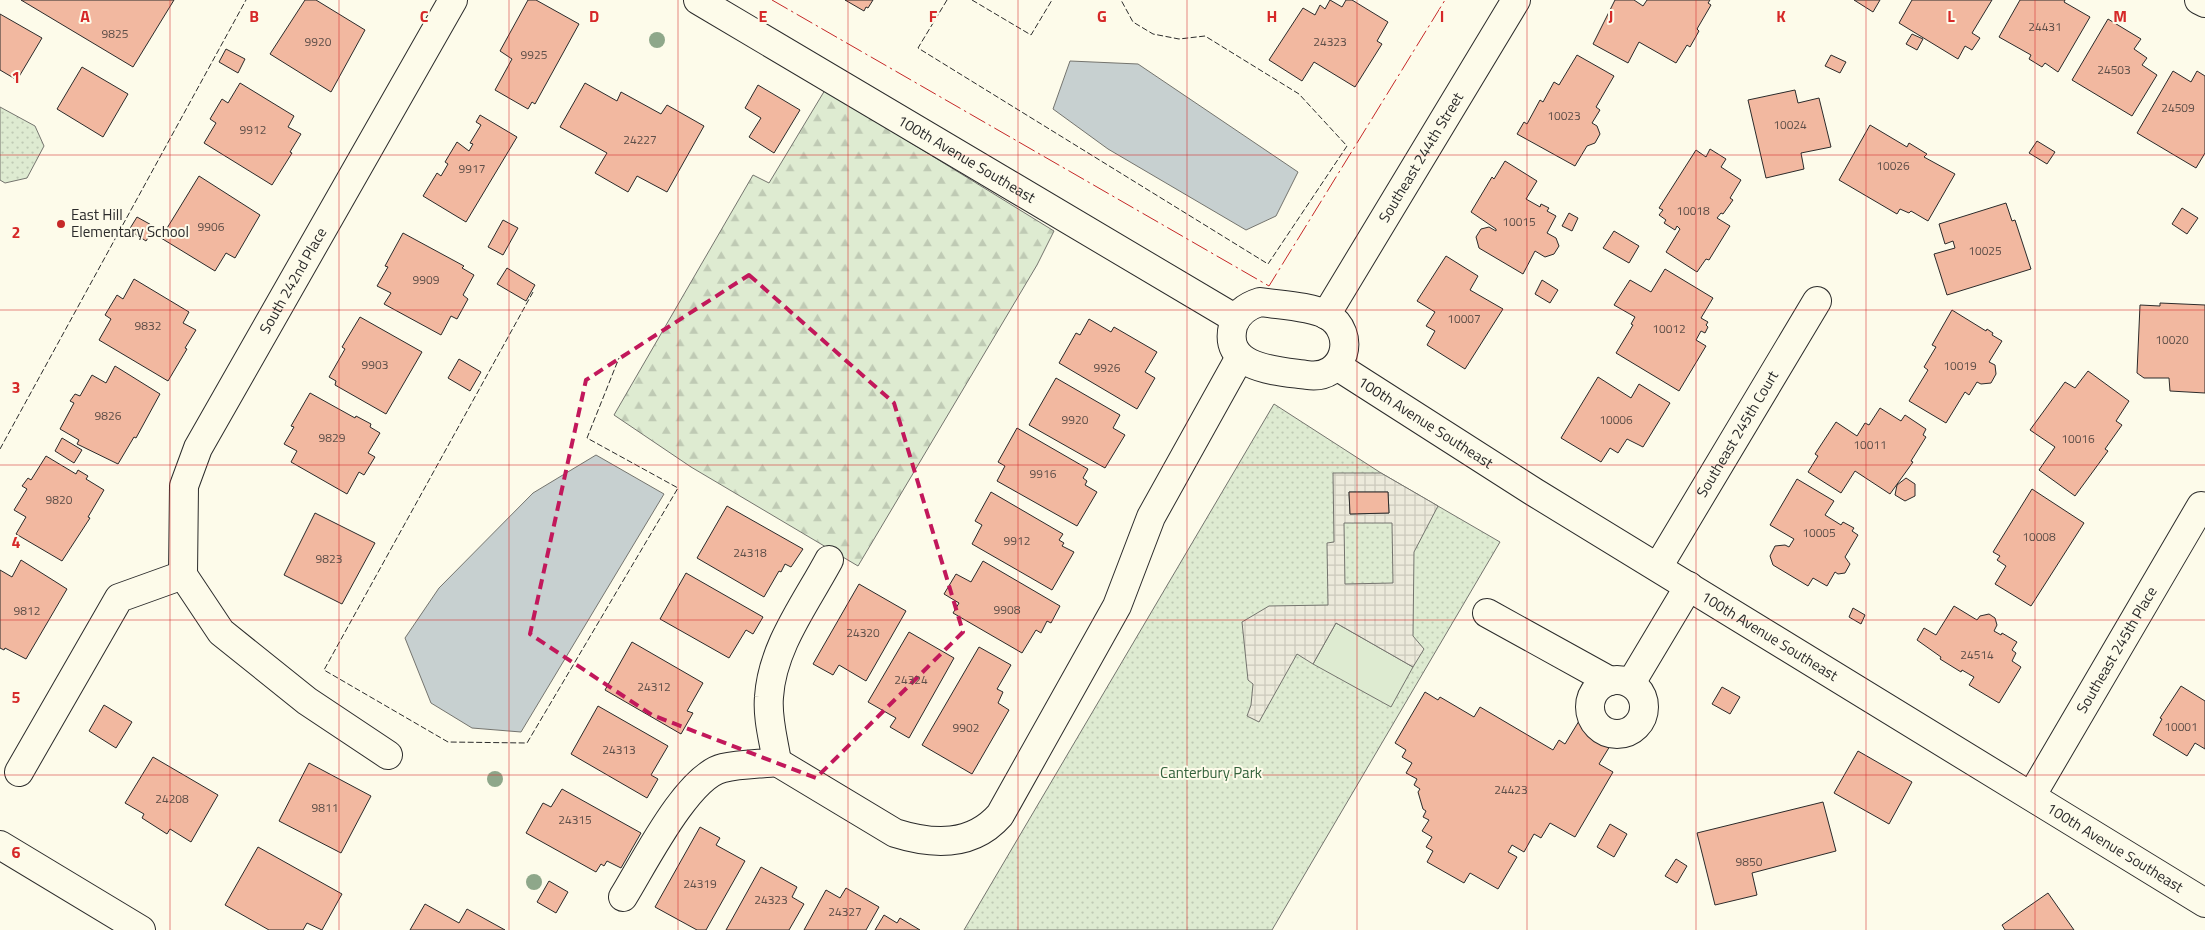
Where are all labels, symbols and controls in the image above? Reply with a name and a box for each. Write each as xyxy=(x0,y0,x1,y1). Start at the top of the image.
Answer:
text: A xyxy=(80,4,90,28)
text: B xyxy=(249,4,259,28)
text: C xyxy=(420,4,429,28)
text: D xyxy=(589,4,599,28)
text: E xyxy=(759,4,768,28)
text: F xyxy=(929,4,938,28)
text: G xyxy=(1097,4,1107,28)
text: H xyxy=(1267,4,1277,28)
text: I xyxy=(1440,4,1444,28)
text: J xyxy=(1609,4,1613,28)
text: K xyxy=(1776,4,1786,28)
text: L xyxy=(1947,4,1955,28)
text: M xyxy=(2113,4,2127,28)
house number: 24431 xyxy=(2028,17,2062,36)
house number: 9825 xyxy=(102,24,129,43)
house number: 9920 xyxy=(305,32,332,51)
house number: 24323 xyxy=(1313,32,1347,51)
house number: 9925 xyxy=(521,45,548,64)
house number: 24503 xyxy=(2097,60,2131,79)
text: 1 xyxy=(12,65,20,89)
street label: Southeast 244th Street xyxy=(1372,87,1469,227)
house number: 24509 xyxy=(2161,98,2195,117)
house number: 10023 xyxy=(1547,106,1581,125)
street label: 100th Avenue Southeast xyxy=(893,109,1041,209)
house number: 10024 xyxy=(1773,115,1807,134)
house number: 9912 xyxy=(240,120,266,139)
house number: 24227 xyxy=(623,130,657,149)
house number: 10026 xyxy=(1876,156,1910,175)
house number: 9917 xyxy=(459,159,485,178)
house number: 10018 xyxy=(1676,201,1710,220)
place label: East Hill Elementary School xyxy=(71,203,189,243)
house number: 10015 xyxy=(1502,212,1536,231)
house number: 9906 xyxy=(198,217,225,236)
marker: East Hill Elementary School xyxy=(55,218,67,230)
text: 2 xyxy=(12,220,20,244)
street label: South 242nd Place xyxy=(253,223,332,338)
house number: 10025 xyxy=(1968,241,2002,260)
house number: 9909 xyxy=(413,270,440,289)
house number: 10007 xyxy=(1447,309,1481,328)
house number: 9832 xyxy=(135,316,161,335)
house number: 10012 xyxy=(1652,319,1686,338)
house number: 10020 xyxy=(2155,330,2189,349)
house number: 9903 xyxy=(362,355,388,374)
house number: 10019 xyxy=(1943,356,1977,375)
house number: 9926 xyxy=(1094,358,1121,377)
street label: Southeast 245th Court xyxy=(1690,365,1784,502)
street label: 100th Avenue Southeast xyxy=(1353,370,1499,474)
text: 3 xyxy=(12,375,20,399)
house number: 9826 xyxy=(95,406,122,425)
house number: 9920 xyxy=(1062,410,1089,429)
house number: 10006 xyxy=(1599,410,1633,429)
house number: 9829 xyxy=(319,428,346,447)
house number: 10016 xyxy=(2061,429,2095,448)
house number: 10011 xyxy=(1853,435,1887,454)
house number: 9916 xyxy=(1030,464,1057,483)
house number: 9820 xyxy=(46,490,73,509)
house number: 10005 xyxy=(1802,523,1836,542)
house number: 10008 xyxy=(2022,527,2056,546)
text: 4 xyxy=(12,530,21,554)
house number: 9912 xyxy=(1004,531,1030,550)
house number: 24318 xyxy=(733,543,767,562)
house number: 9823 xyxy=(316,549,342,568)
street label: Southeast 245th Place xyxy=(2070,582,2163,718)
street label: 100th Avenue Southeast xyxy=(1697,585,1843,687)
house number: 9908 xyxy=(994,600,1021,619)
house number: 9812 xyxy=(14,601,40,620)
house number: 24320 xyxy=(846,623,880,642)
house number: 24514 xyxy=(1960,645,1994,664)
house number: 24324 xyxy=(894,670,928,689)
house number: 24312 xyxy=(637,677,671,696)
text: 5 xyxy=(12,685,21,709)
house number: 10001 xyxy=(2164,717,2198,736)
house number: 9902 xyxy=(953,718,979,737)
house number: 24313 xyxy=(602,740,636,759)
park label: Canterbury Park xyxy=(1160,761,1262,784)
house number: 24423 xyxy=(1494,780,1528,799)
house number: 24208 xyxy=(155,789,189,808)
street label: 100th Avenue Southeast xyxy=(2042,797,2189,899)
house number: 9811 xyxy=(312,798,338,817)
house number: 24315 xyxy=(558,810,592,829)
text: 6 xyxy=(12,840,21,864)
house number: 9850 xyxy=(1736,852,1763,871)
house number: 24319 xyxy=(683,874,717,893)
house number: 24323 xyxy=(754,890,788,909)
house number: 24327 xyxy=(828,902,862,921)

